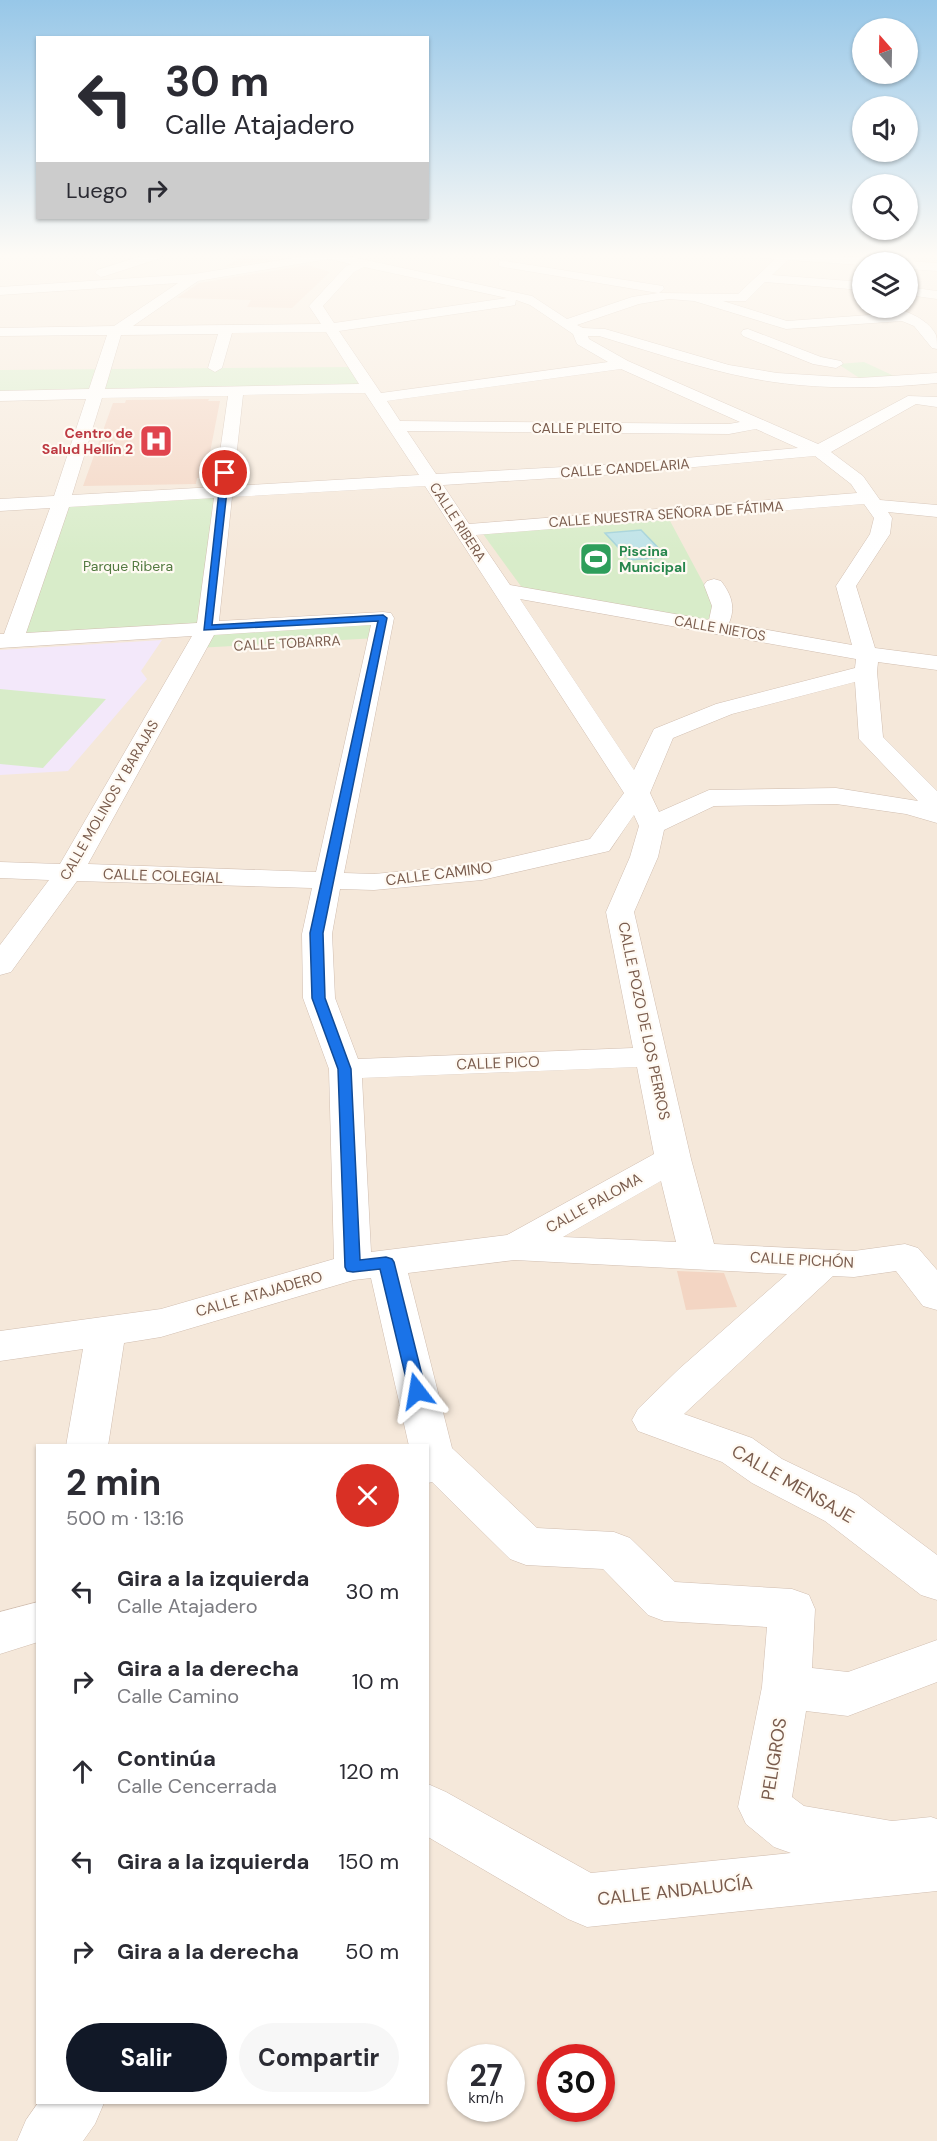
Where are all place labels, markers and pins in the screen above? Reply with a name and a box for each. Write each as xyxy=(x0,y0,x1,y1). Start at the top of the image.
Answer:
hospital icon: Centro de Salud Hellín 2 xyxy=(138,423,174,459)
place label: Centro de Salud Hellín 2 xyxy=(42,424,133,458)
pin xyxy=(199,447,250,498)
sports icon: Piscina Municipal xyxy=(578,541,614,577)
place label: Piscina Municipal xyxy=(619,542,686,576)

